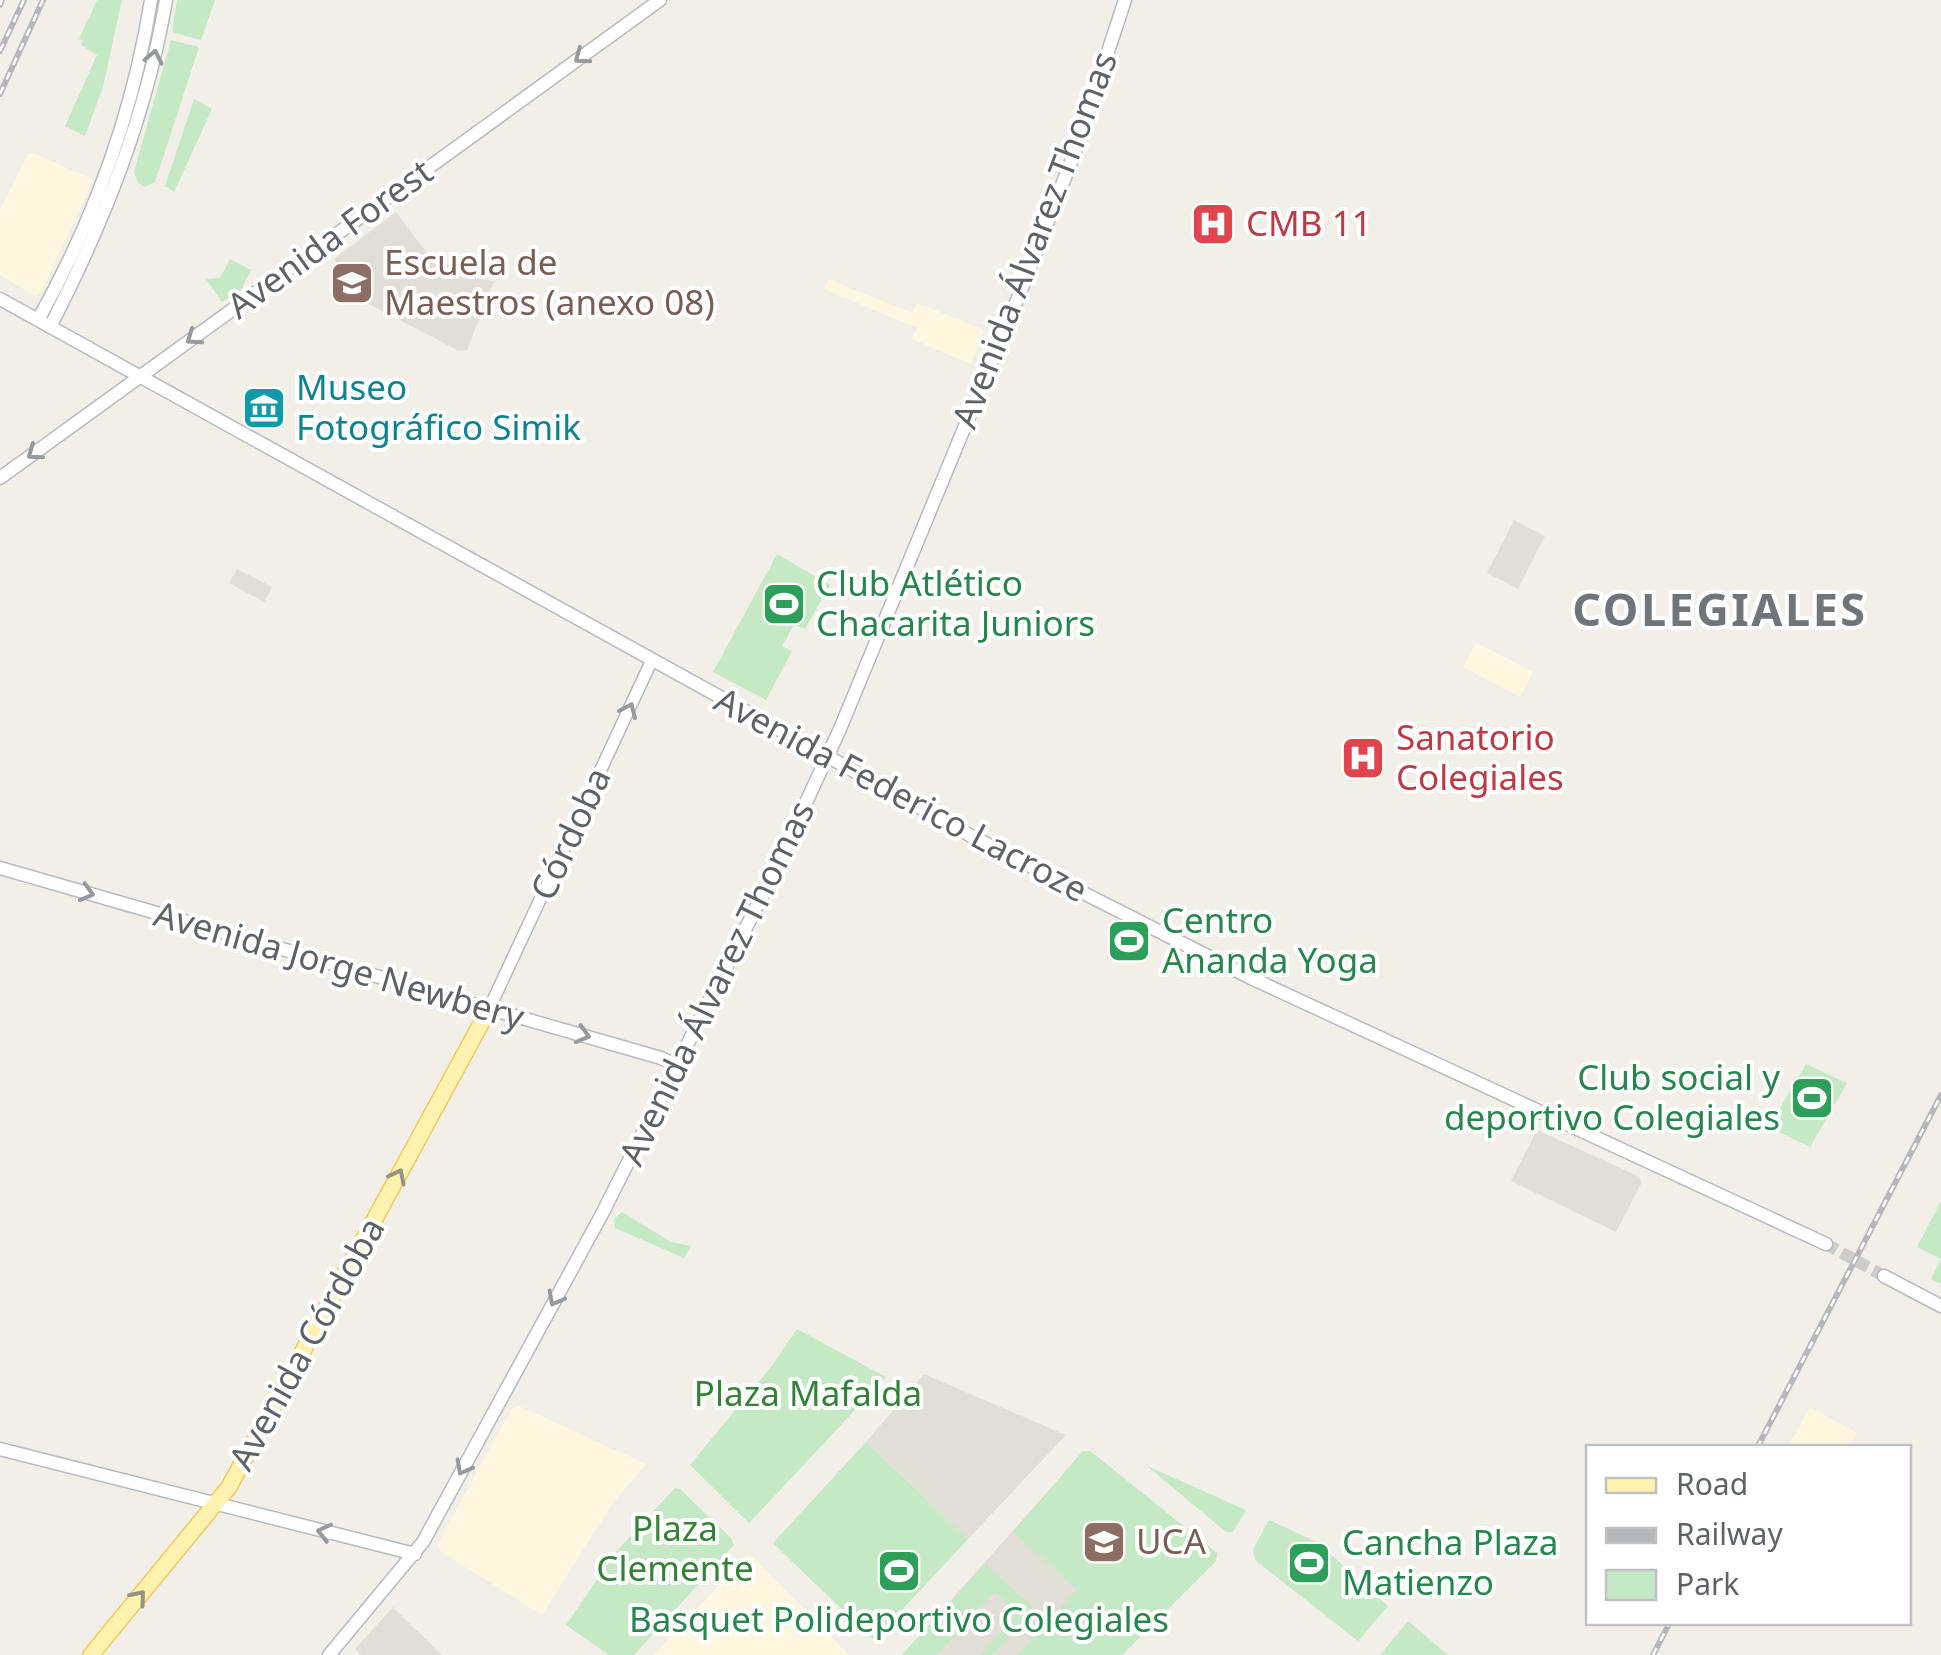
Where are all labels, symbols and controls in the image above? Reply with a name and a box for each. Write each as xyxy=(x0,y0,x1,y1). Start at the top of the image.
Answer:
street label: Avenida Álvarez Thomas xyxy=(940,44,1127,434)
one-way arrow xyxy=(574,46,592,63)
one-way arrow xyxy=(143,48,164,65)
street label: Avenida Forest xyxy=(217,147,441,328)
place label: CMB 11 xyxy=(1246,199,1372,246)
hospital icon: CMB 11 xyxy=(1190,201,1236,247)
place label: Escuela de Maestros (anexo 08) xyxy=(384,238,715,325)
school or university icon: Escuela de Maestros (anexo 08) xyxy=(329,260,375,306)
one-way arrow xyxy=(186,326,204,344)
place label: Museo Fotográfico Simik xyxy=(296,363,581,450)
museum icon: Museo Fotográfico Simik xyxy=(241,385,287,431)
one-way arrow xyxy=(27,442,45,459)
place label: Club Atlético Chacarita Juniors xyxy=(816,559,1095,646)
district label: COLEGIALES xyxy=(1572,578,1868,639)
sports icon: Club Atlético Chacarita Juniors xyxy=(761,581,807,627)
street label: Avenida Federico Lacroze xyxy=(707,675,1096,912)
one-way arrow xyxy=(617,702,637,720)
place label: Sanatorio Colegiales xyxy=(1396,713,1564,800)
hospital icon: Sanatorio Colegiales xyxy=(1340,735,1386,781)
street label: Córdoba xyxy=(519,760,621,907)
street label: Avenida Álvarez Thomas xyxy=(607,792,824,1172)
one-way arrow xyxy=(78,881,95,902)
street label: Avenida Jorge Newbery xyxy=(149,889,530,1040)
place label: Centro Ananda Yoga xyxy=(1162,896,1378,983)
sports icon: Centro Ananda Yoga xyxy=(1106,918,1152,964)
one-way arrow xyxy=(574,1024,591,1045)
place label: Club social y deportivo Colegiales xyxy=(1444,1053,1780,1140)
sports icon: Club social y deportivo Colegiales xyxy=(1789,1075,1835,1121)
one-way arrow xyxy=(386,1168,405,1186)
street label: Avenida Córdoba xyxy=(217,1209,395,1478)
one-way arrow xyxy=(548,1289,568,1307)
park label: Plaza Mafalda xyxy=(694,1369,922,1416)
legend xyxy=(1586,1445,1911,1625)
one-way arrow xyxy=(456,1457,475,1476)
text: Road xyxy=(1676,1463,1748,1504)
park label: Plaza Clemente xyxy=(596,1504,754,1591)
text: Railway xyxy=(1676,1513,1783,1554)
place label: UCA xyxy=(1136,1517,1207,1564)
place label: Cancha Plaza Matienzo xyxy=(1342,1518,1558,1605)
school or university icon: UCA xyxy=(1081,1519,1127,1565)
one-way arrow xyxy=(316,1523,333,1544)
sports icon: Cancha Plaza Matienzo xyxy=(1286,1540,1332,1586)
sports icon: Basquet Polideportivo Colegiales xyxy=(876,1548,922,1594)
text: Park xyxy=(1676,1563,1739,1604)
one-way arrow xyxy=(127,1591,145,1609)
place label: Basquet Polideportivo Colegiales xyxy=(629,1595,1169,1642)

